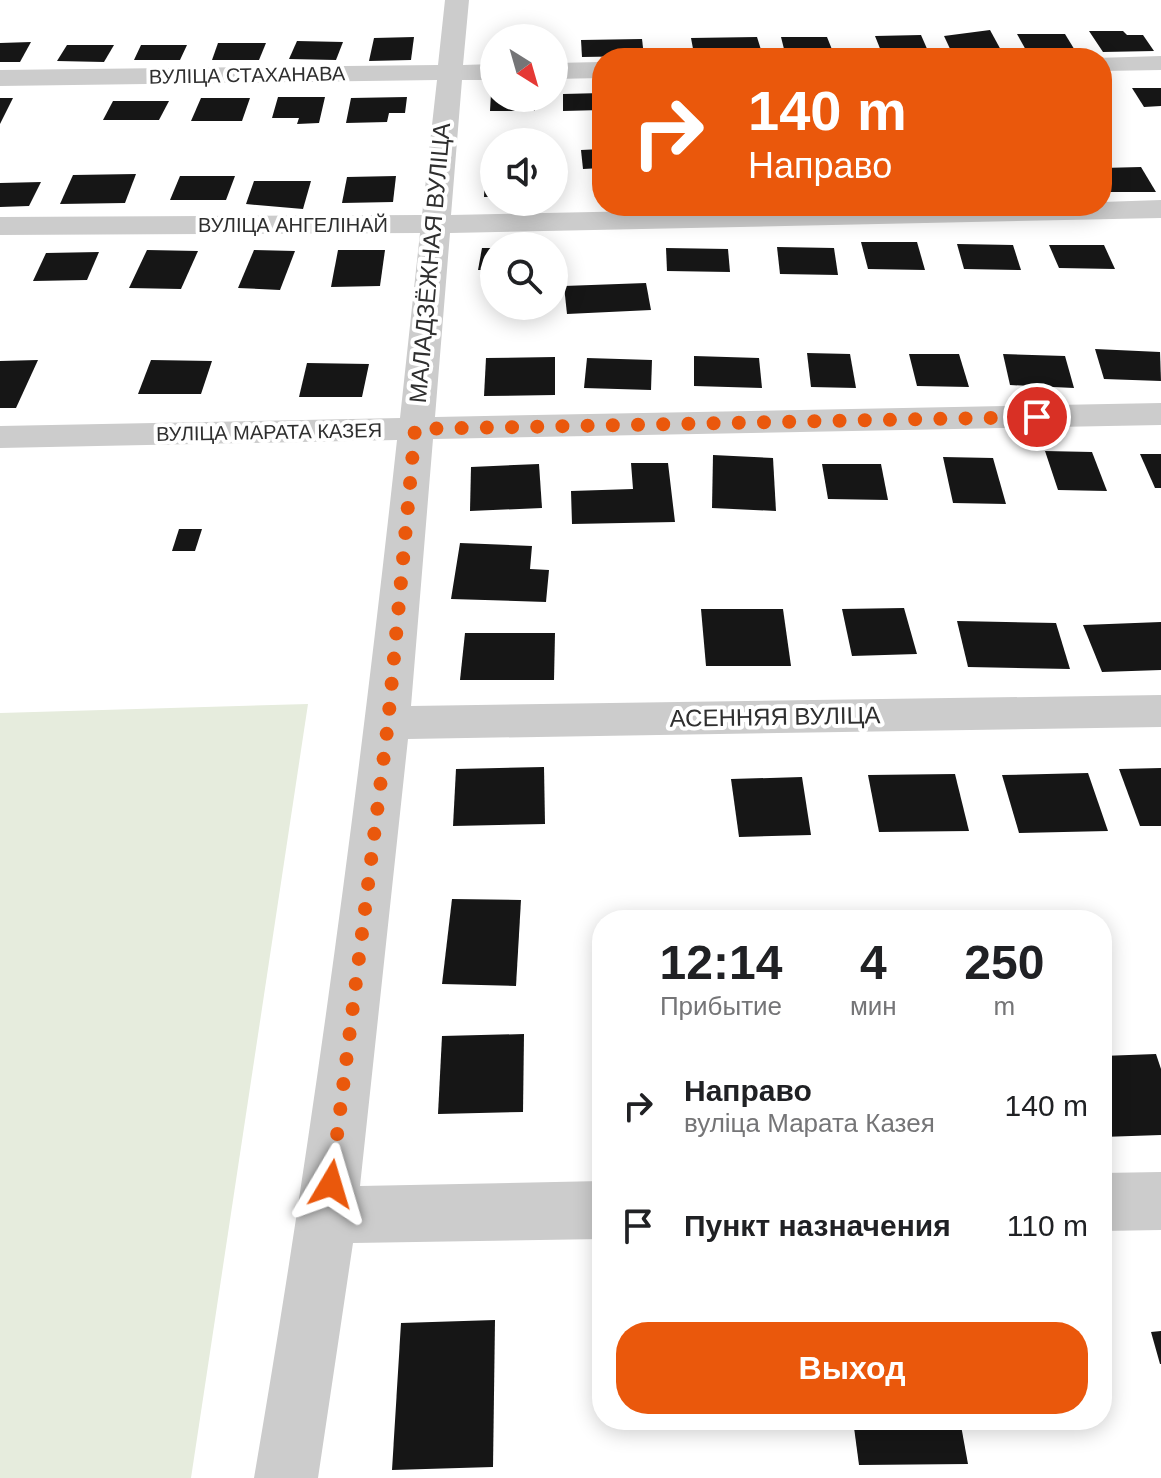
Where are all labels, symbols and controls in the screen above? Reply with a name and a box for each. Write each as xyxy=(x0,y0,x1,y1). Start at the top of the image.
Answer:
north arrow xyxy=(480,24,568,112)
map controls xyxy=(480,24,568,320)
street label: ВУЛІЦА СТАХАНАВА xyxy=(149,62,346,88)
text: 140 m xyxy=(748,79,907,142)
icon: right xyxy=(616,80,720,184)
street label: МАЛАДЗЁЖНАЯ ВУЛІЦА xyxy=(404,122,455,404)
button: sound xyxy=(480,128,568,216)
text: Направо xyxy=(748,145,892,186)
street label: ВУЛІЦА АНГЕЛІНАЙ xyxy=(198,213,388,236)
button: search xyxy=(480,232,568,320)
pin xyxy=(1003,383,1071,451)
icon: arrive xyxy=(1015,395,1059,439)
street label: ВУЛІЦА МАРАТА КАЗЕЯ xyxy=(156,419,382,445)
street label: АСЕННЯЯ ВУЛІЦА xyxy=(669,701,881,732)
text: 12:14 xyxy=(660,936,782,989)
text: 4 xyxy=(860,936,887,989)
text: 250 xyxy=(964,936,1044,989)
text: Прибытие xyxy=(660,991,782,1021)
text: мин xyxy=(850,991,897,1021)
text: m xyxy=(994,991,1015,1021)
text: Направо xyxy=(684,1074,812,1107)
icon: right xyxy=(616,1084,660,1128)
text: 140 m xyxy=(1005,1089,1088,1122)
text: вуліца Марата Казея xyxy=(684,1108,935,1138)
position arrow xyxy=(289,1142,373,1226)
icon: arrive xyxy=(616,1204,660,1248)
text: Пункт назначения xyxy=(684,1209,951,1242)
text: 110 m xyxy=(1007,1209,1088,1242)
button: Выход xyxy=(616,1322,1088,1414)

